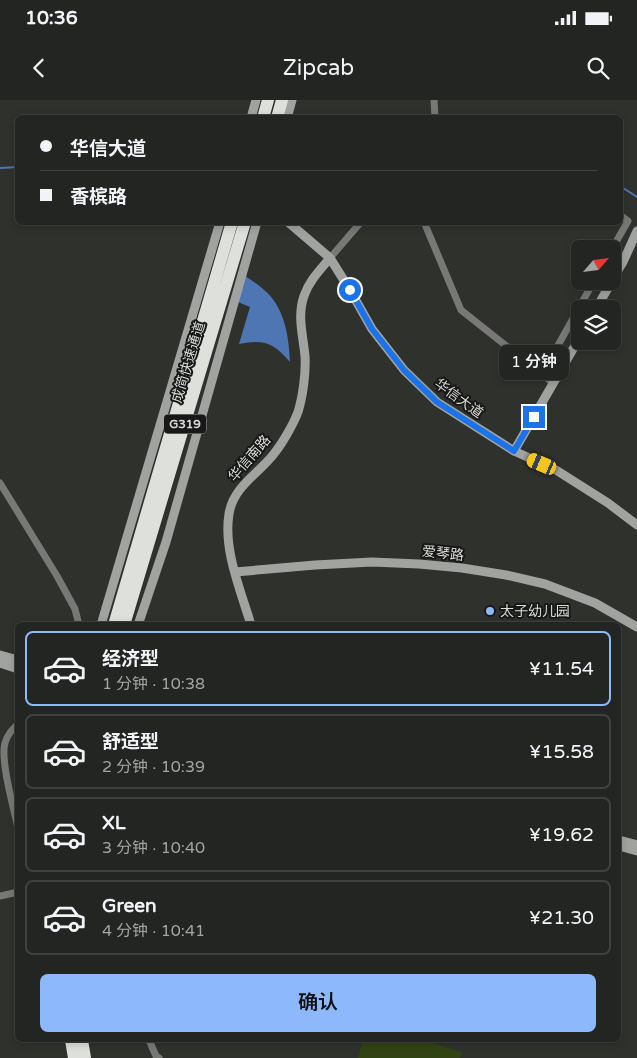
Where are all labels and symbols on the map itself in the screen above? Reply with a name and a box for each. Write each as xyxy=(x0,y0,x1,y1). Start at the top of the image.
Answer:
north arrow xyxy=(571,240,621,290)
route start xyxy=(339,279,361,301)
street label: 成简快速通道 xyxy=(168,319,209,405)
callout: 1 分钟 xyxy=(499,344,569,380)
street label: 华信大道 xyxy=(431,375,486,422)
route end xyxy=(523,406,545,428)
road number: G319 xyxy=(164,414,206,434)
street label: 华信南路 xyxy=(225,432,274,485)
car xyxy=(525,451,558,477)
street label: 爱琴路 xyxy=(421,543,465,564)
place label: 太子幼儿园 xyxy=(500,603,570,620)
marker: 太子幼儿园 xyxy=(484,605,496,617)

